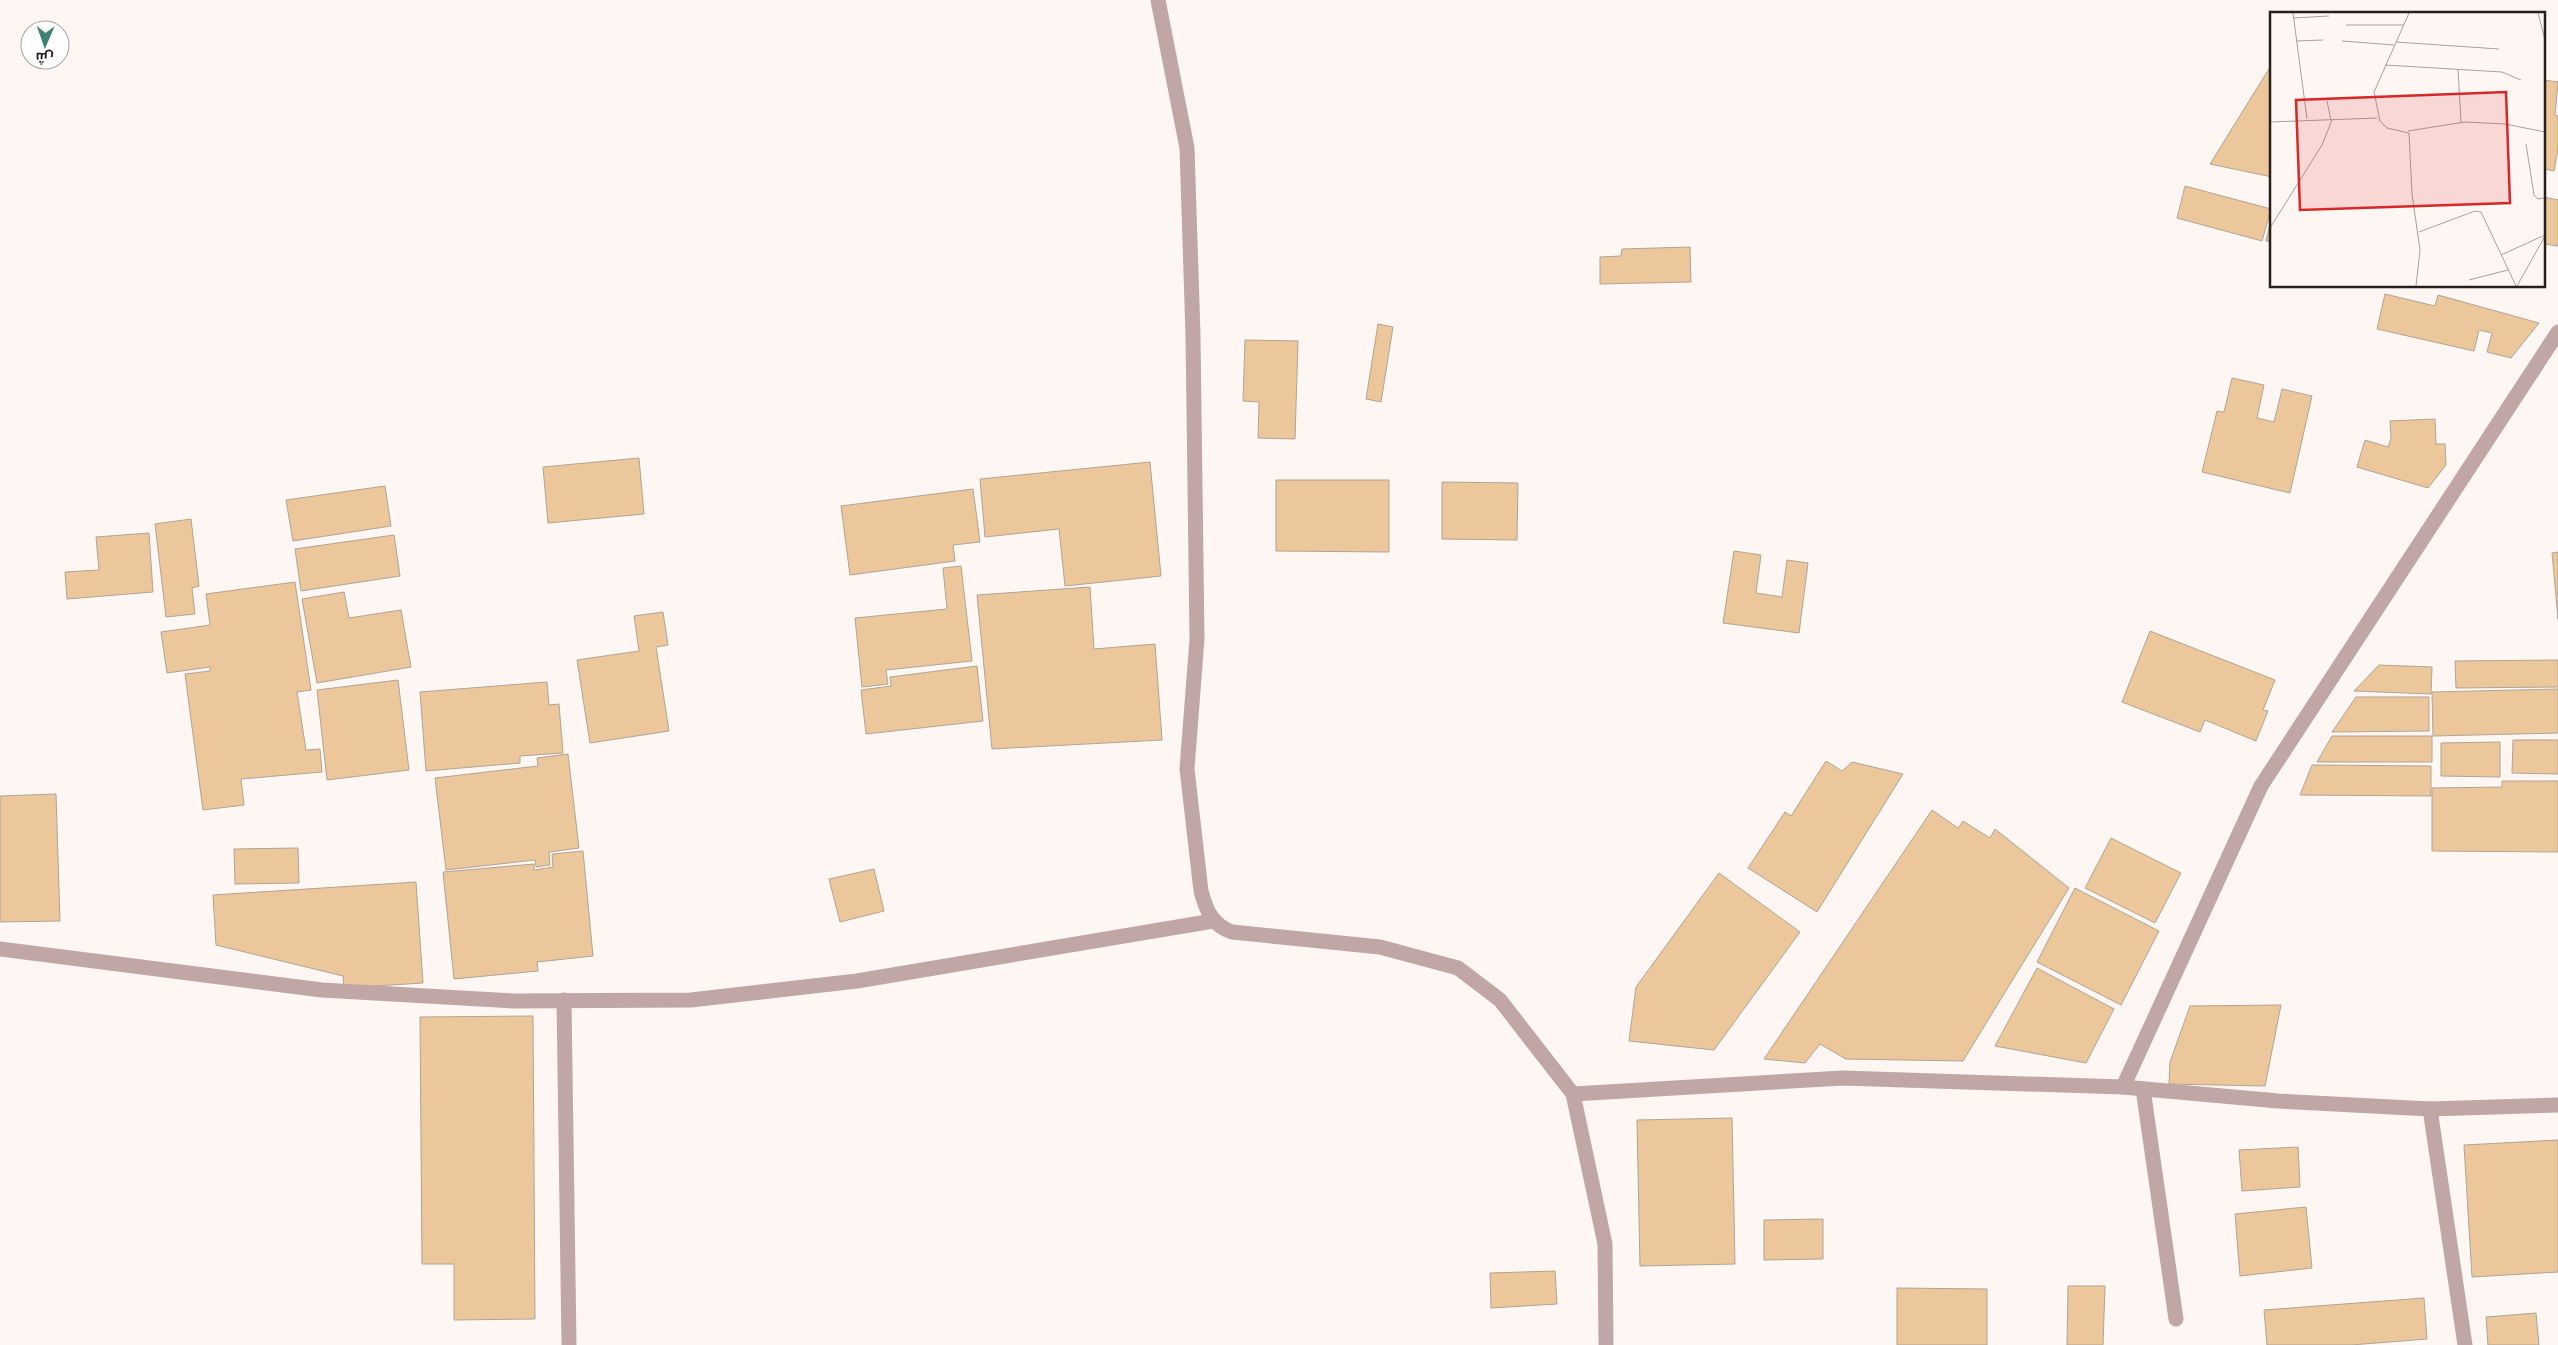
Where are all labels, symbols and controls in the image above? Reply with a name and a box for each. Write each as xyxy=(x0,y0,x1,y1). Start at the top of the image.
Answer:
inset map xyxy=(2270,12,2546,288)
north arrow xyxy=(20,20,70,70)
text: ش xyxy=(35,49,54,67)

